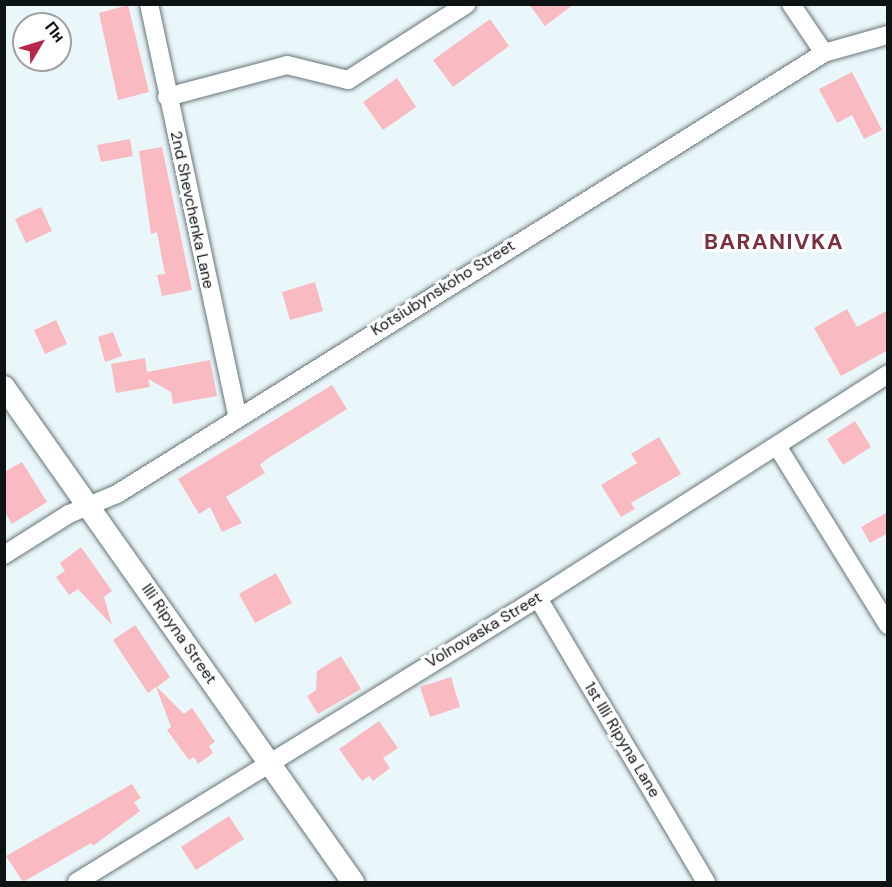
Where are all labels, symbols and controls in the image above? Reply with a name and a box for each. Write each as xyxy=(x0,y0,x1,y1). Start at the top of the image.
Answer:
north arrow xyxy=(12,12,72,72)
text: Пн xyxy=(40,17,70,47)
street label: 2nd Shevchenka Lane xyxy=(166,129,218,291)
district label: BARANIVKA xyxy=(704,229,844,255)
street label: Kotsiubynskoho Street xyxy=(368,236,518,340)
street label: Illi Ripyna Street xyxy=(137,580,221,688)
street label: Volnovaska Street xyxy=(422,588,546,672)
street label: 1st Illi Ripyna Lane xyxy=(580,679,664,801)

